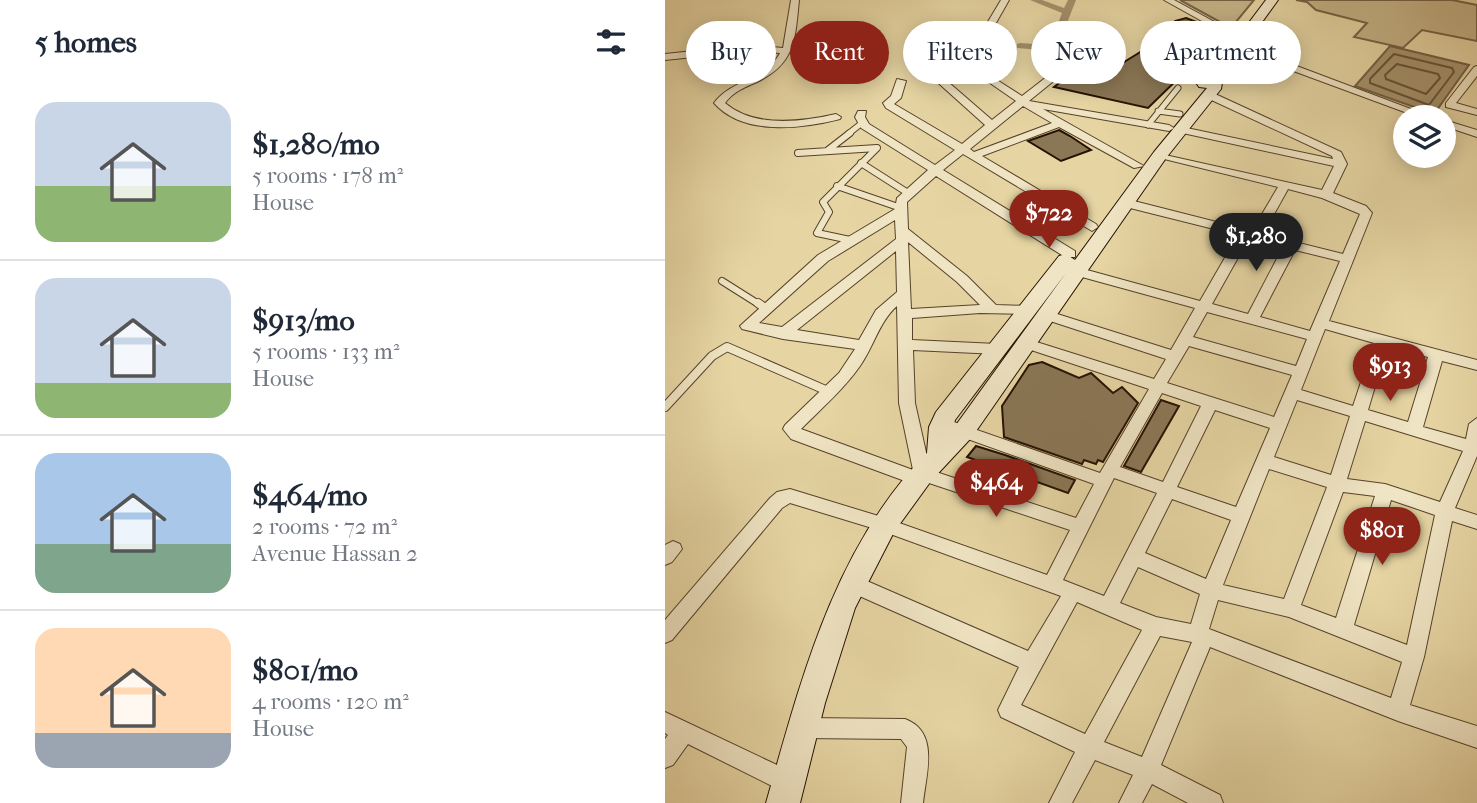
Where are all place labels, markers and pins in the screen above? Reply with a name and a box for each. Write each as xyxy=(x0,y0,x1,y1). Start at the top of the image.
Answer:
pin: $722 xyxy=(1008,190,1090,250)
pin: $1,280 xyxy=(1199,214,1313,273)
pin: $913 xyxy=(1349,344,1431,403)
pin: $464 xyxy=(955,460,1037,519)
pin: $801 xyxy=(1341,508,1423,567)

